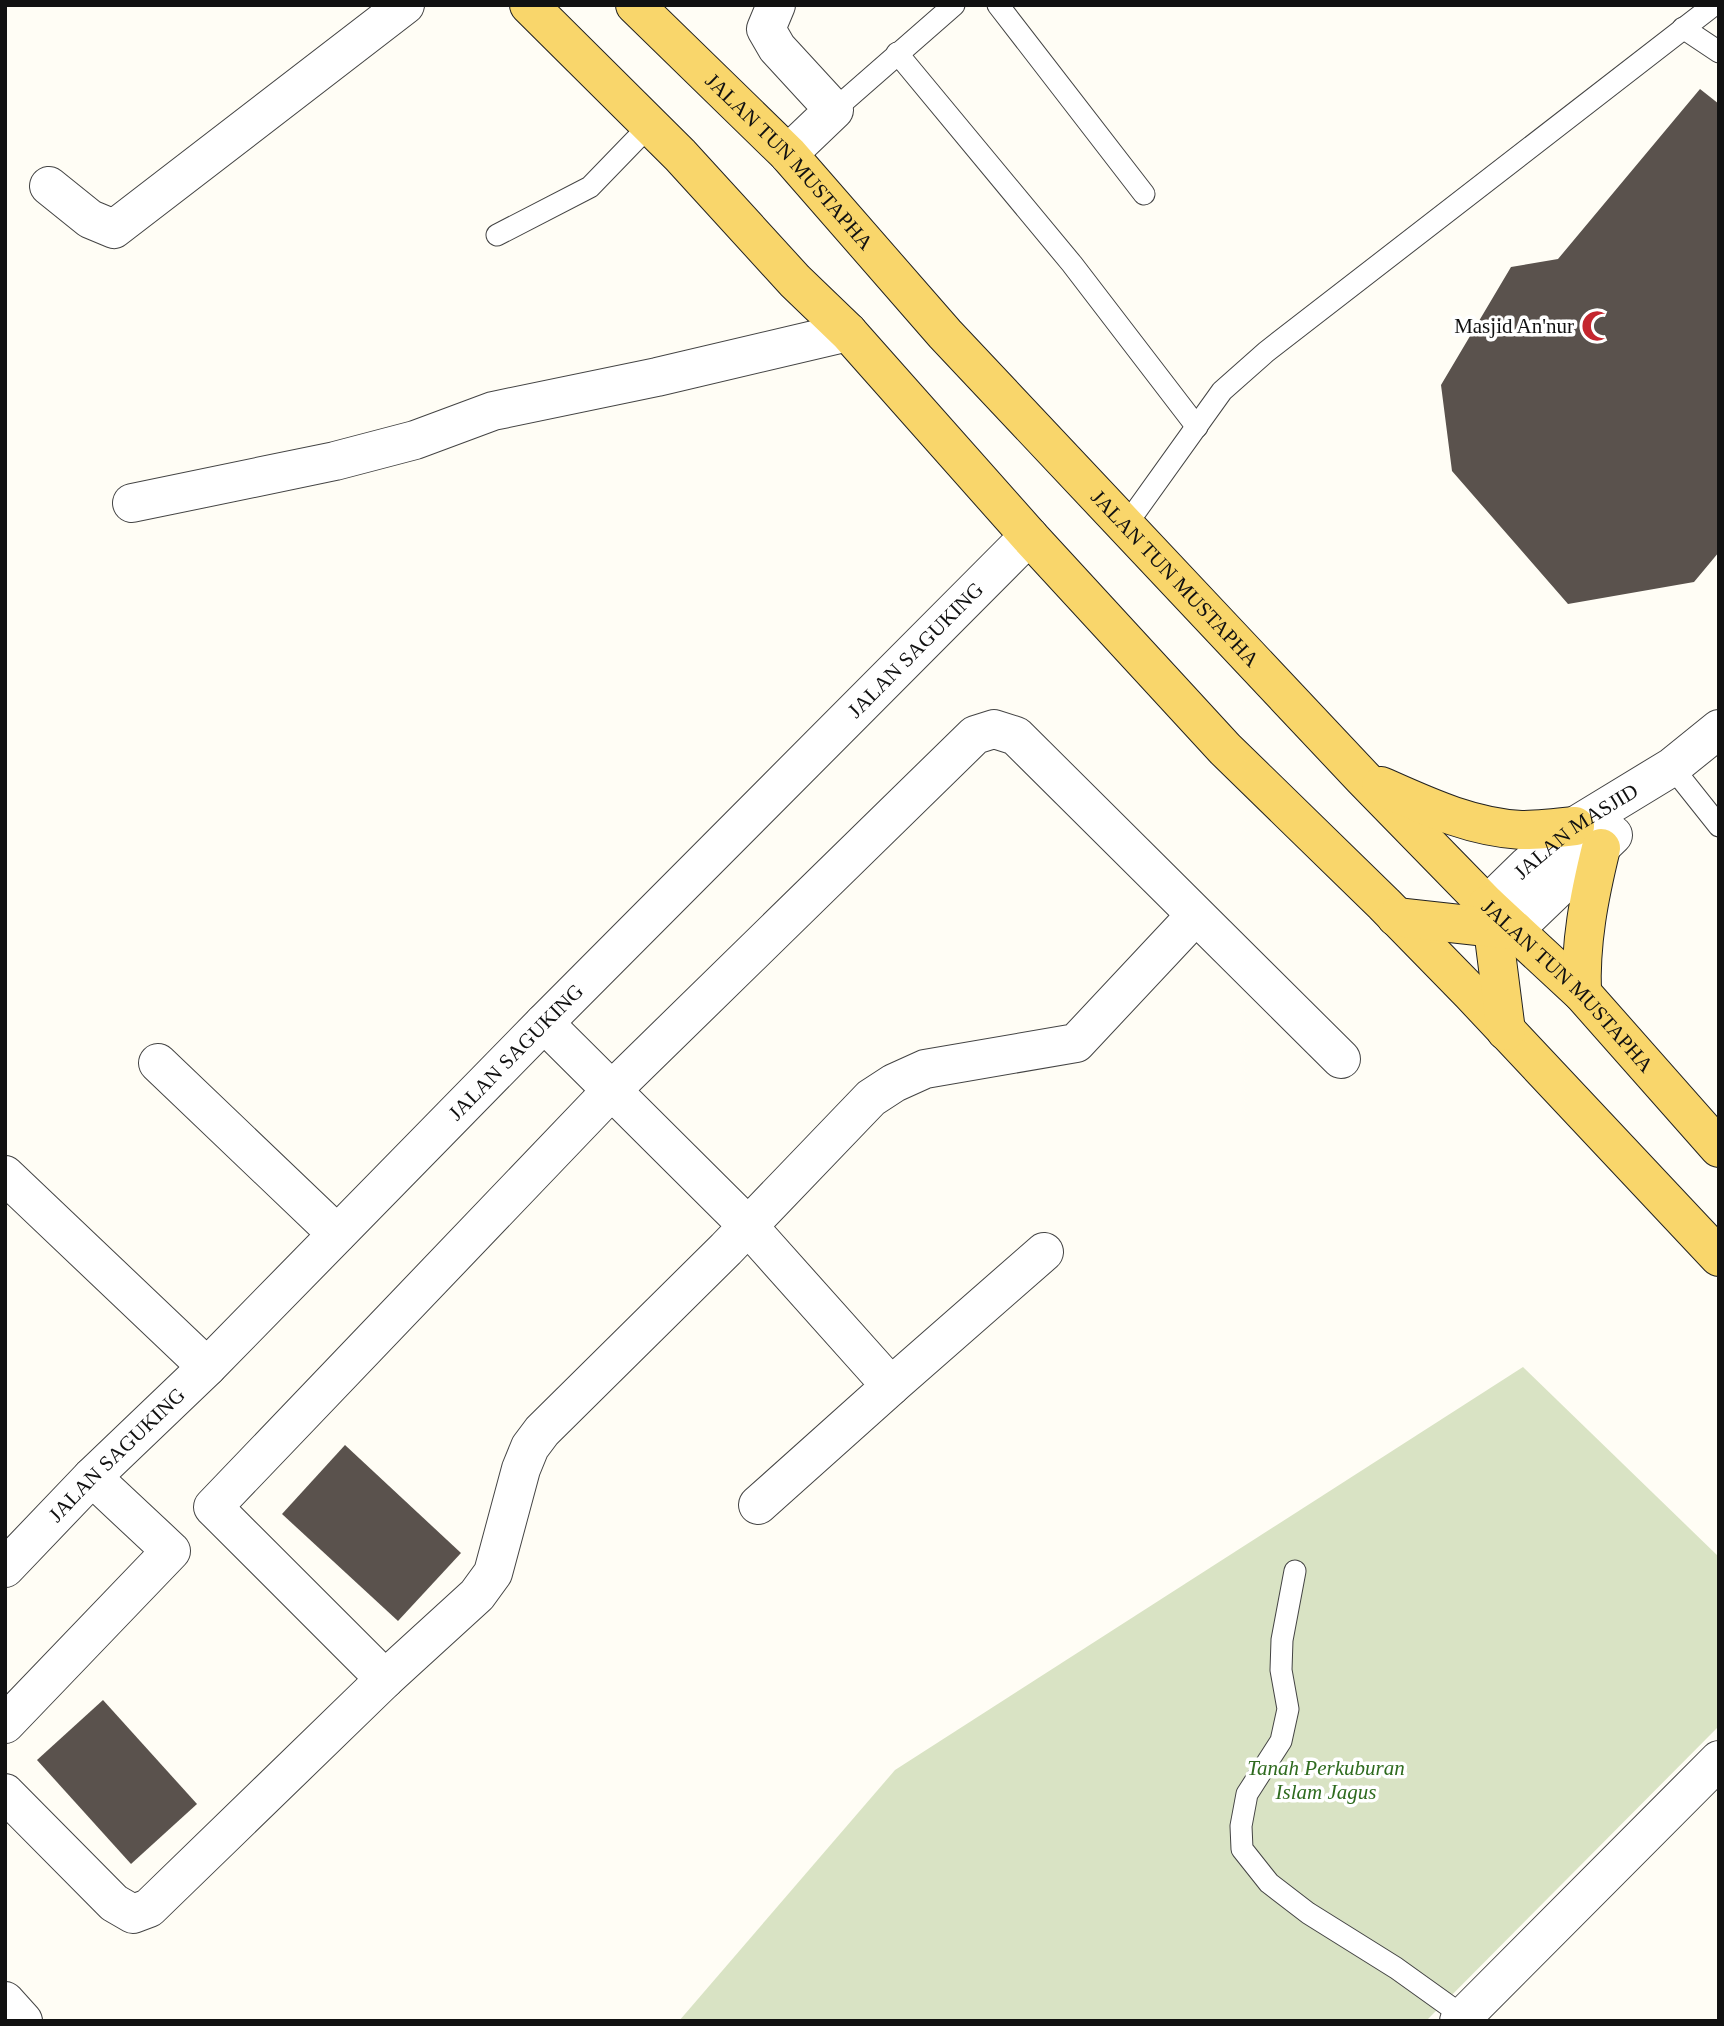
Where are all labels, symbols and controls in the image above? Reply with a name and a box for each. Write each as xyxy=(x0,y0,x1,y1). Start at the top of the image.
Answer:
street label: JALAN TUN MUSTAPHA xyxy=(701,68,879,255)
mosque icon: Masjid An'nur xyxy=(1580,309,1614,343)
place label: Masjid An'nur xyxy=(1454,314,1574,338)
street label: JALAN TUN MUSTAPHA xyxy=(1086,485,1264,672)
street label: JALAN SAGUKING xyxy=(843,577,988,723)
street label: JALAN MASJID xyxy=(1509,779,1642,884)
street label: JALAN TUN MUSTAPHA xyxy=(1477,894,1659,1078)
street label: JALAN SAGUKING xyxy=(444,979,588,1125)
street label: JALAN SAGUKING xyxy=(43,1383,190,1527)
park label: Tanah Perkuburan Islam Jagus xyxy=(1247,1756,1405,1804)

